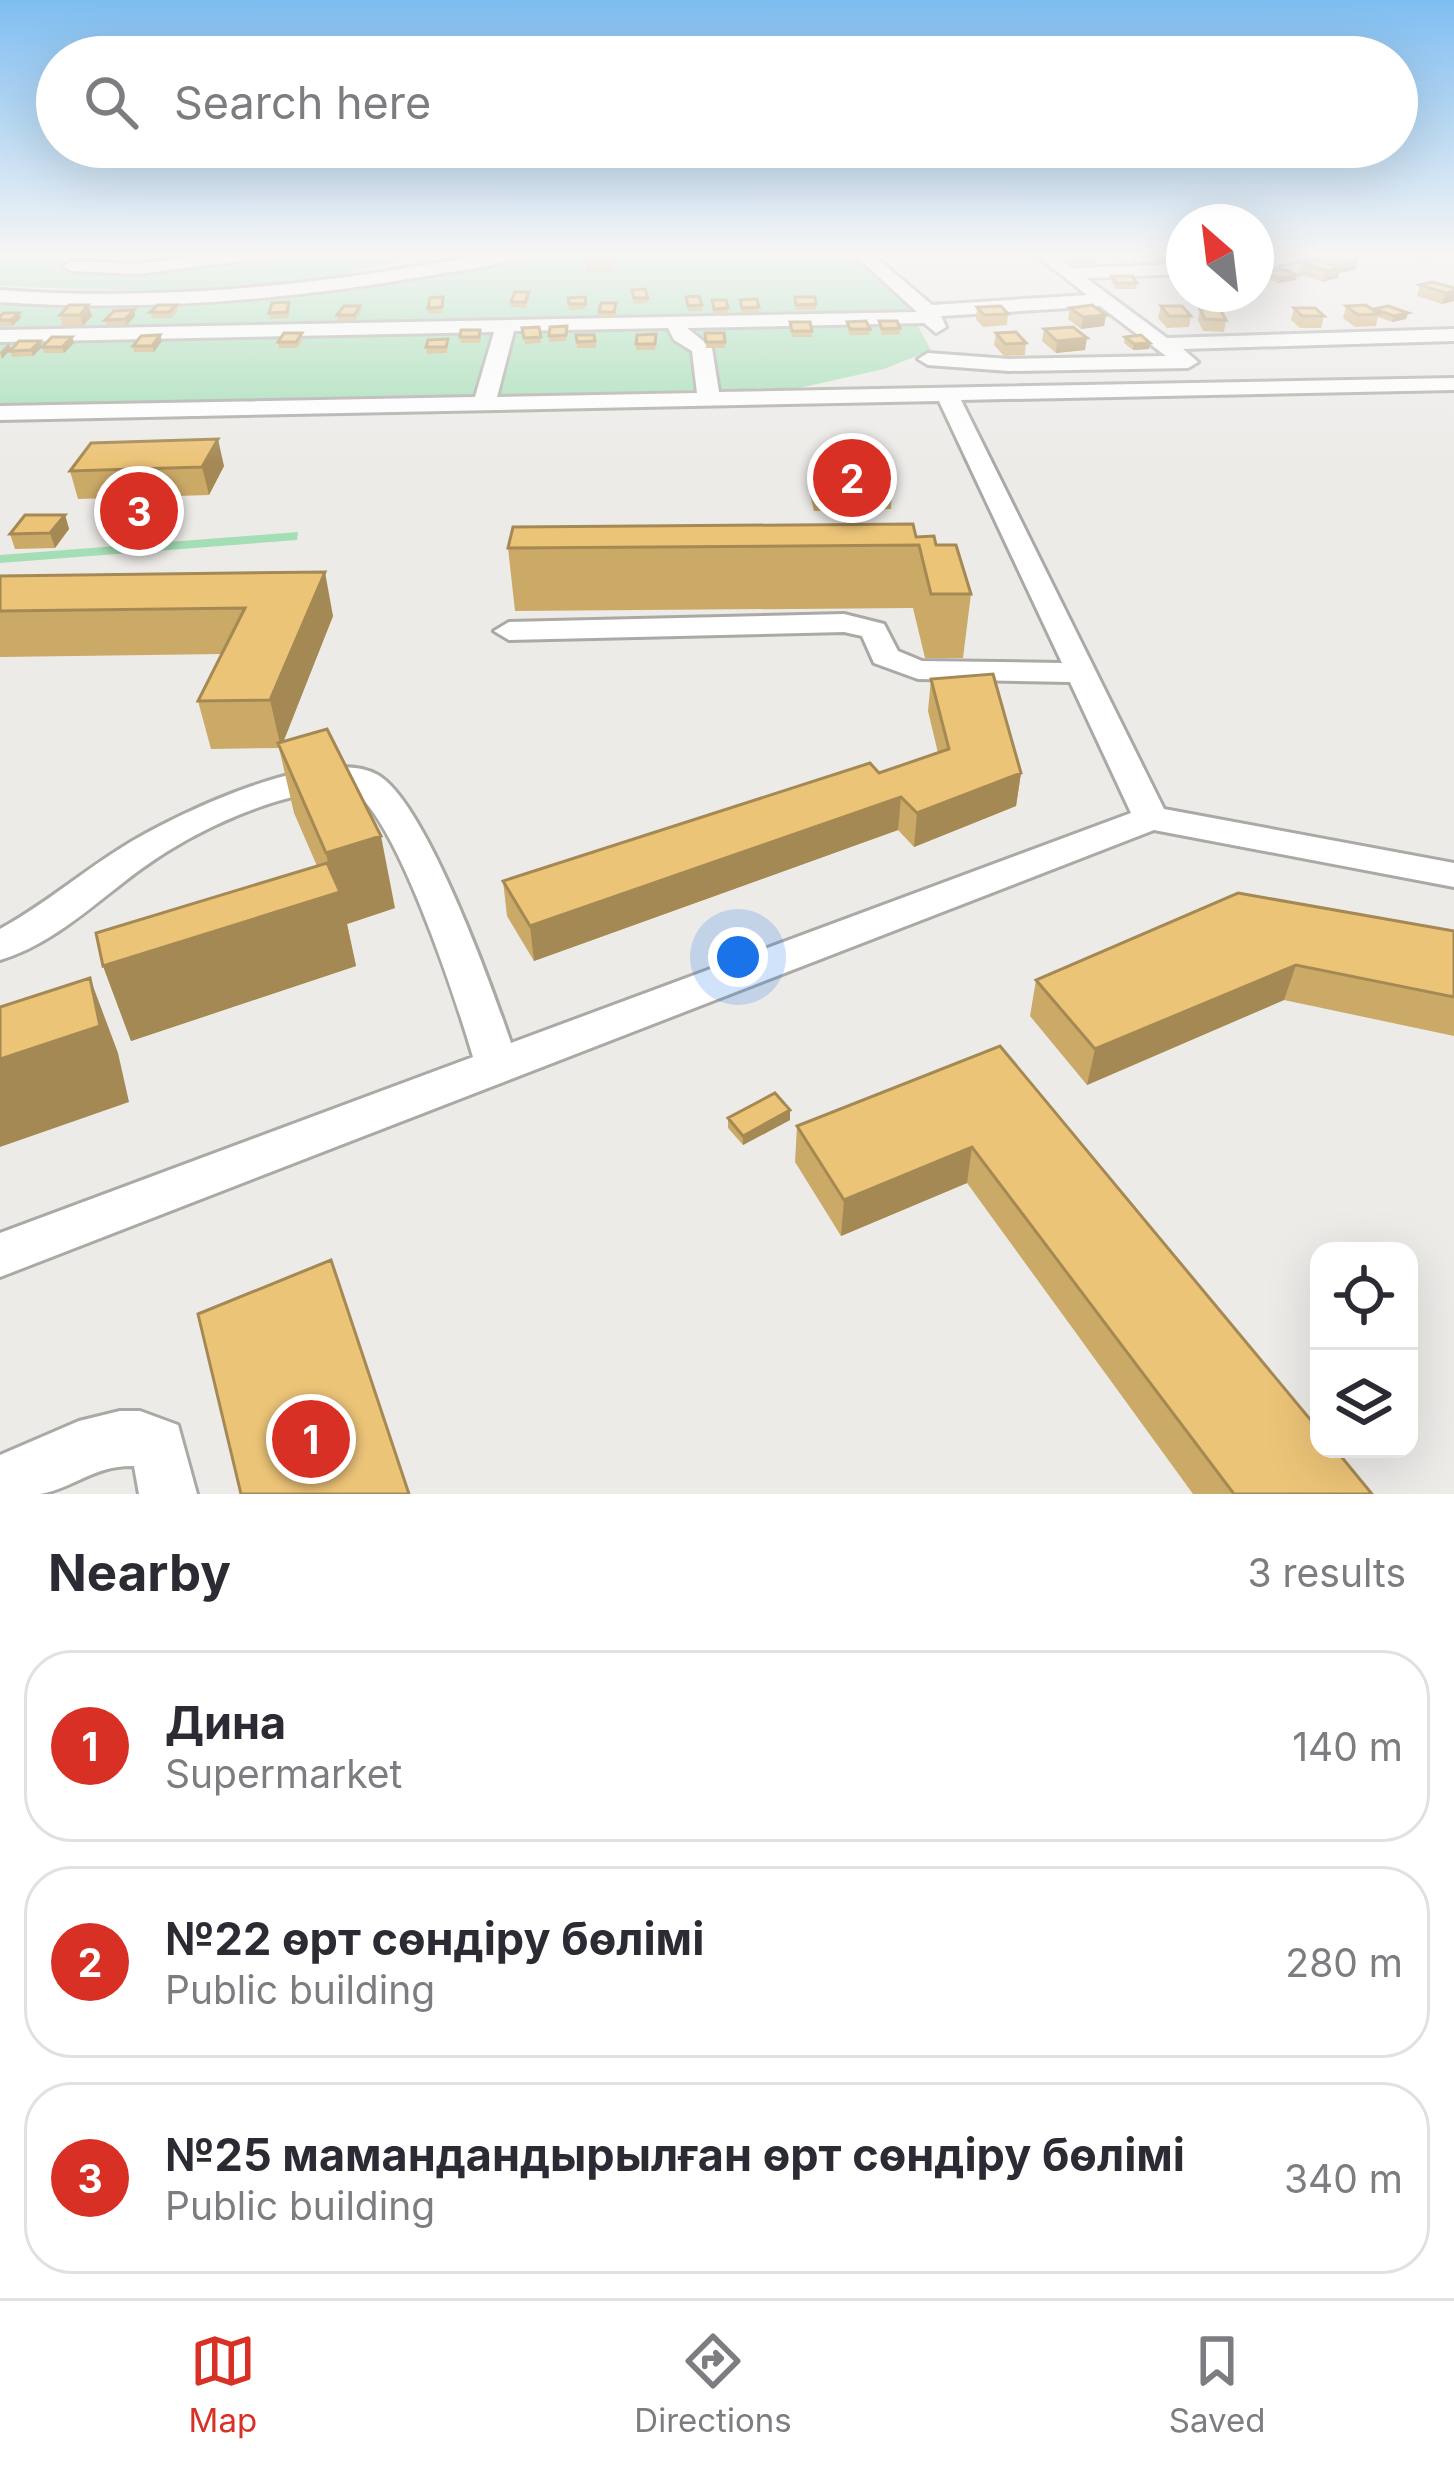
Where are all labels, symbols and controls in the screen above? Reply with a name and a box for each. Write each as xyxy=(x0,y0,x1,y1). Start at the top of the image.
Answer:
search box xyxy=(36,36,1418,168)
icon: search xyxy=(78,69,144,135)
text: Search here xyxy=(174,75,431,130)
north arrow xyxy=(1166,204,1274,312)
pin: 2 xyxy=(813,433,891,523)
pin: 3 xyxy=(100,466,178,556)
your location xyxy=(708,927,768,987)
map controls xyxy=(1310,1242,1418,1458)
button: locate xyxy=(1310,1242,1418,1350)
button: layers xyxy=(1310,1350,1418,1458)
pin: 1 xyxy=(272,1394,350,1484)
text: Nearby xyxy=(48,1542,231,1603)
text: 3 results xyxy=(1248,1549,1406,1596)
text: Дина xyxy=(165,1695,286,1750)
text: 1 xyxy=(82,1723,98,1770)
text: 140 m xyxy=(1292,1723,1403,1770)
text: Supermarket xyxy=(165,1750,402,1797)
text: №22 өрт сөндіру бөлімі xyxy=(165,1911,704,1966)
text: 2 xyxy=(78,1939,102,1986)
text: 280 m xyxy=(1285,1939,1403,1986)
text: Public building xyxy=(165,1966,435,2013)
text: №25 мамандандырылған өрт сөндіру бөлімі xyxy=(165,2127,1185,2182)
text: 3 xyxy=(77,2155,103,2202)
text: 340 m xyxy=(1284,2155,1403,2202)
text: Public building xyxy=(165,2182,435,2229)
tab: Map xyxy=(189,2328,257,2440)
tab: Directions xyxy=(634,2328,792,2440)
tab: Saved xyxy=(1169,2328,1265,2440)

